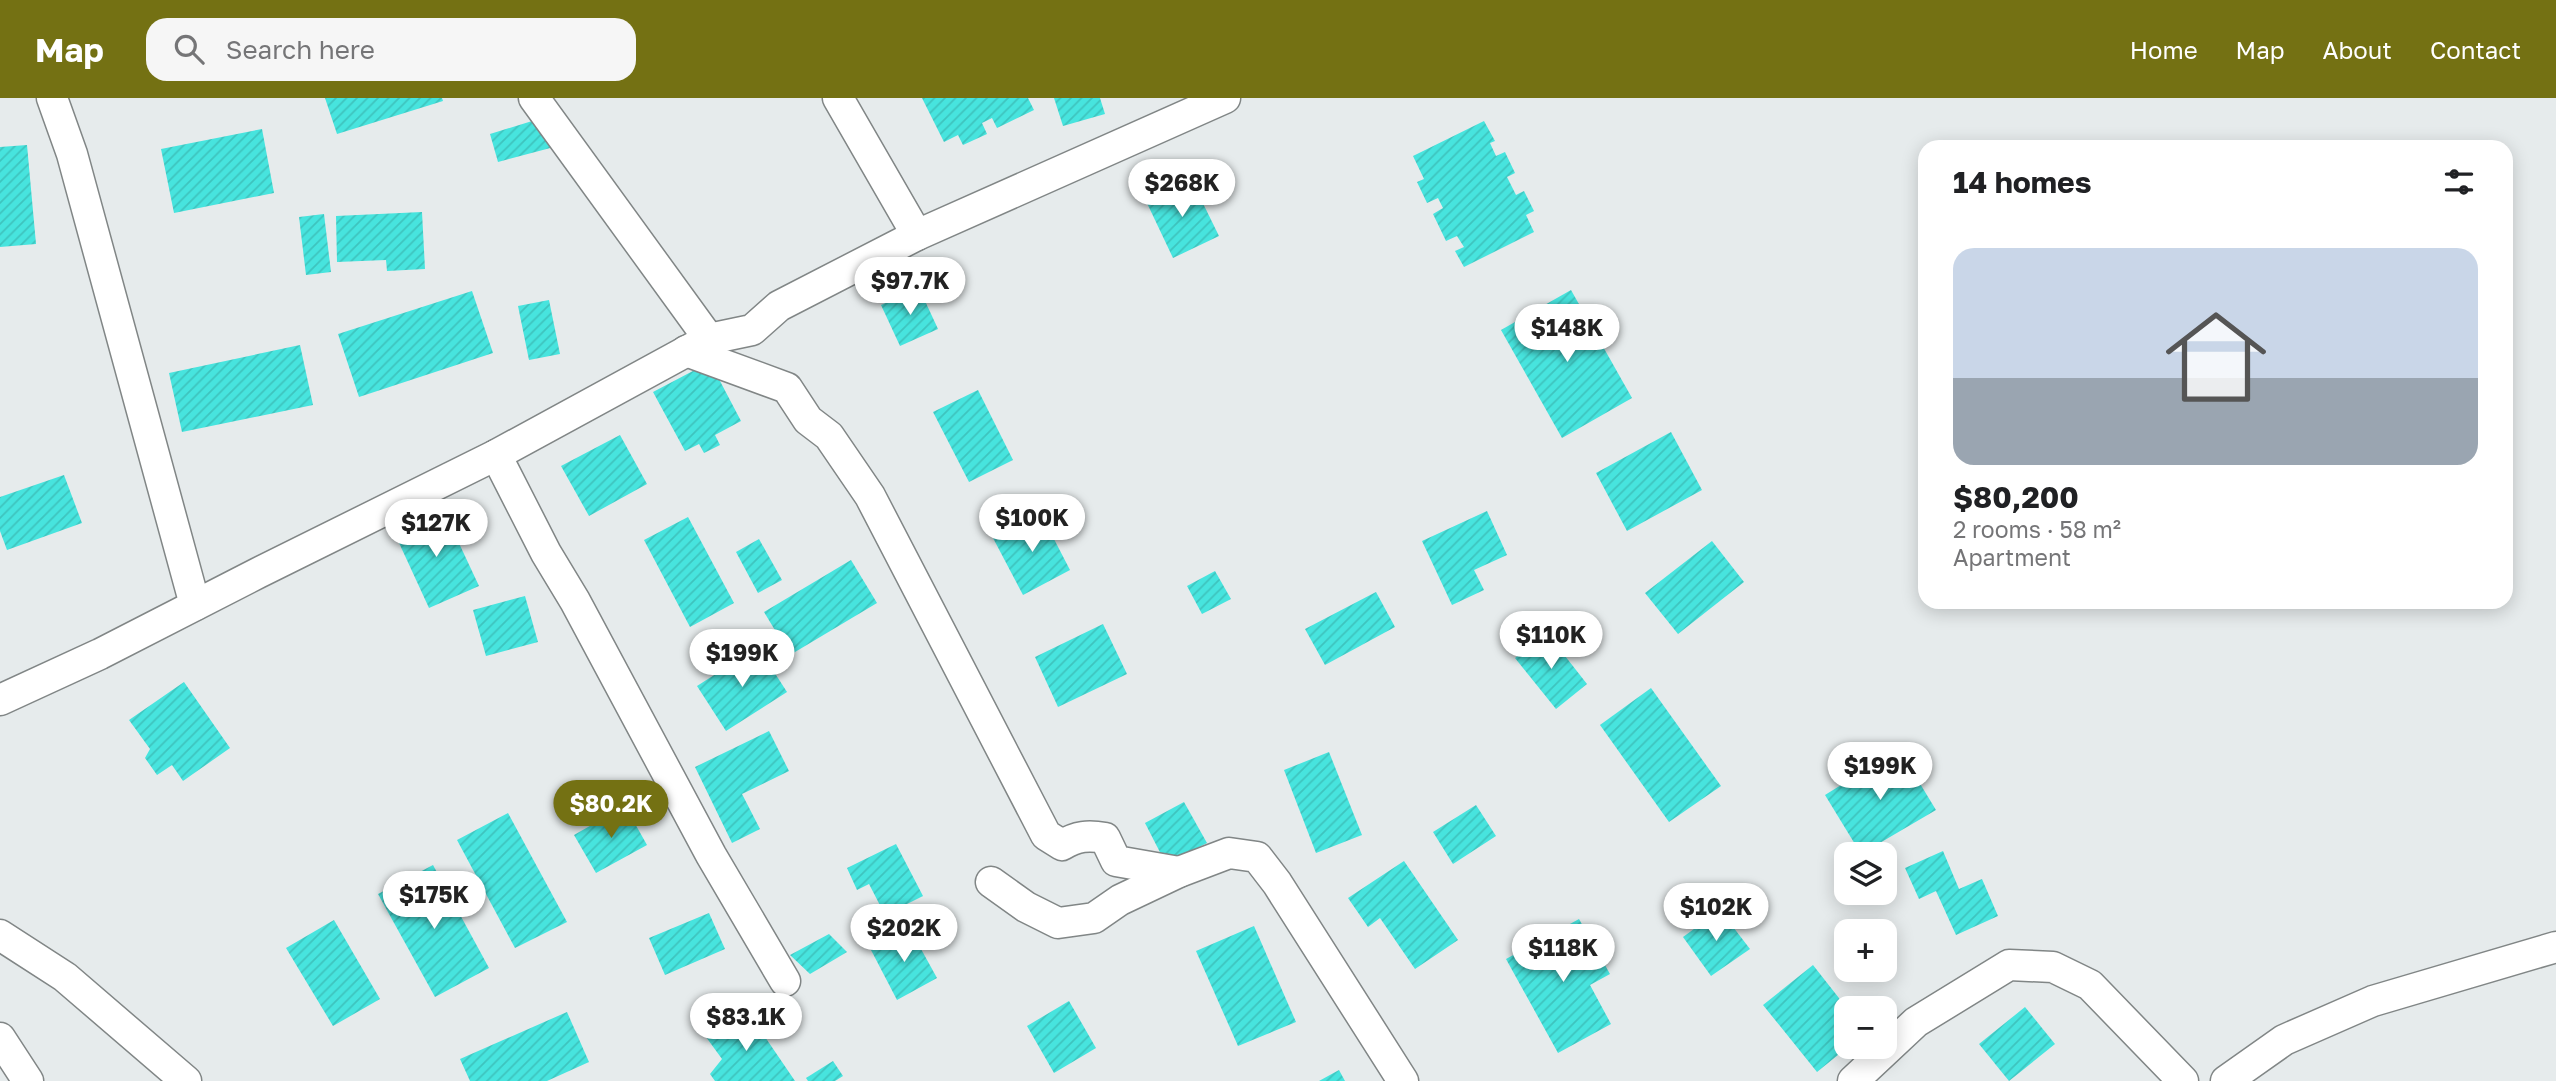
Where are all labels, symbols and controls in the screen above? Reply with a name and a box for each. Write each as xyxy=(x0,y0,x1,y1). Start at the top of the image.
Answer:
search box xyxy=(146,18,636,81)
text: Map xyxy=(35,30,104,69)
icon: search xyxy=(170,30,208,68)
text: Search here xyxy=(226,34,375,65)
text: Home xyxy=(2130,35,2198,64)
text: Map xyxy=(2236,35,2285,64)
text: About xyxy=(2323,35,2392,64)
text: Contact xyxy=(2430,35,2521,64)
pin: $268K xyxy=(1133,159,1231,219)
icon: filters xyxy=(2440,163,2478,201)
text: 14 homes xyxy=(1953,164,2092,200)
text: $268K xyxy=(1144,168,1220,196)
pin: $97.7K xyxy=(853,258,967,317)
text: $97.7K xyxy=(870,266,950,294)
icon: home xyxy=(2153,294,2279,420)
pin: $148K xyxy=(1518,304,1616,364)
text: $148K xyxy=(1530,313,1604,341)
text: $80,200 xyxy=(1953,479,2079,515)
pin: $100K xyxy=(983,494,1081,554)
pin: $127K xyxy=(387,500,485,559)
text: $100K xyxy=(995,503,1069,531)
text: $127K xyxy=(401,508,471,536)
text: 2 rooms · 58 m² xyxy=(1953,515,2121,543)
text: Apartment xyxy=(1953,543,2071,571)
pin: $110K xyxy=(1502,612,1600,671)
text: $110K xyxy=(1516,620,1586,648)
pin: $199K xyxy=(693,630,791,689)
text: $199K xyxy=(705,638,779,666)
pin: $199K xyxy=(1831,742,1929,802)
text: $199K xyxy=(1843,751,1917,779)
pin: $80.2K xyxy=(554,780,668,840)
text: $80.2K xyxy=(569,789,653,817)
map controls xyxy=(1834,842,1897,1059)
button: layers xyxy=(1834,842,1897,905)
pin: $175K xyxy=(385,872,483,931)
text: $175K xyxy=(399,880,469,908)
pin: $102K xyxy=(1667,884,1765,943)
text: $102K xyxy=(1680,892,1752,920)
pin: $202K xyxy=(855,904,953,964)
text: $202K xyxy=(866,913,942,941)
button: + xyxy=(1834,919,1897,982)
pin: $118K xyxy=(1514,924,1612,984)
text: $118K xyxy=(1528,933,1598,961)
pin: $83.1K xyxy=(689,993,803,1053)
button: − xyxy=(1834,996,1897,1059)
text: $83.1K xyxy=(706,1002,786,1030)

